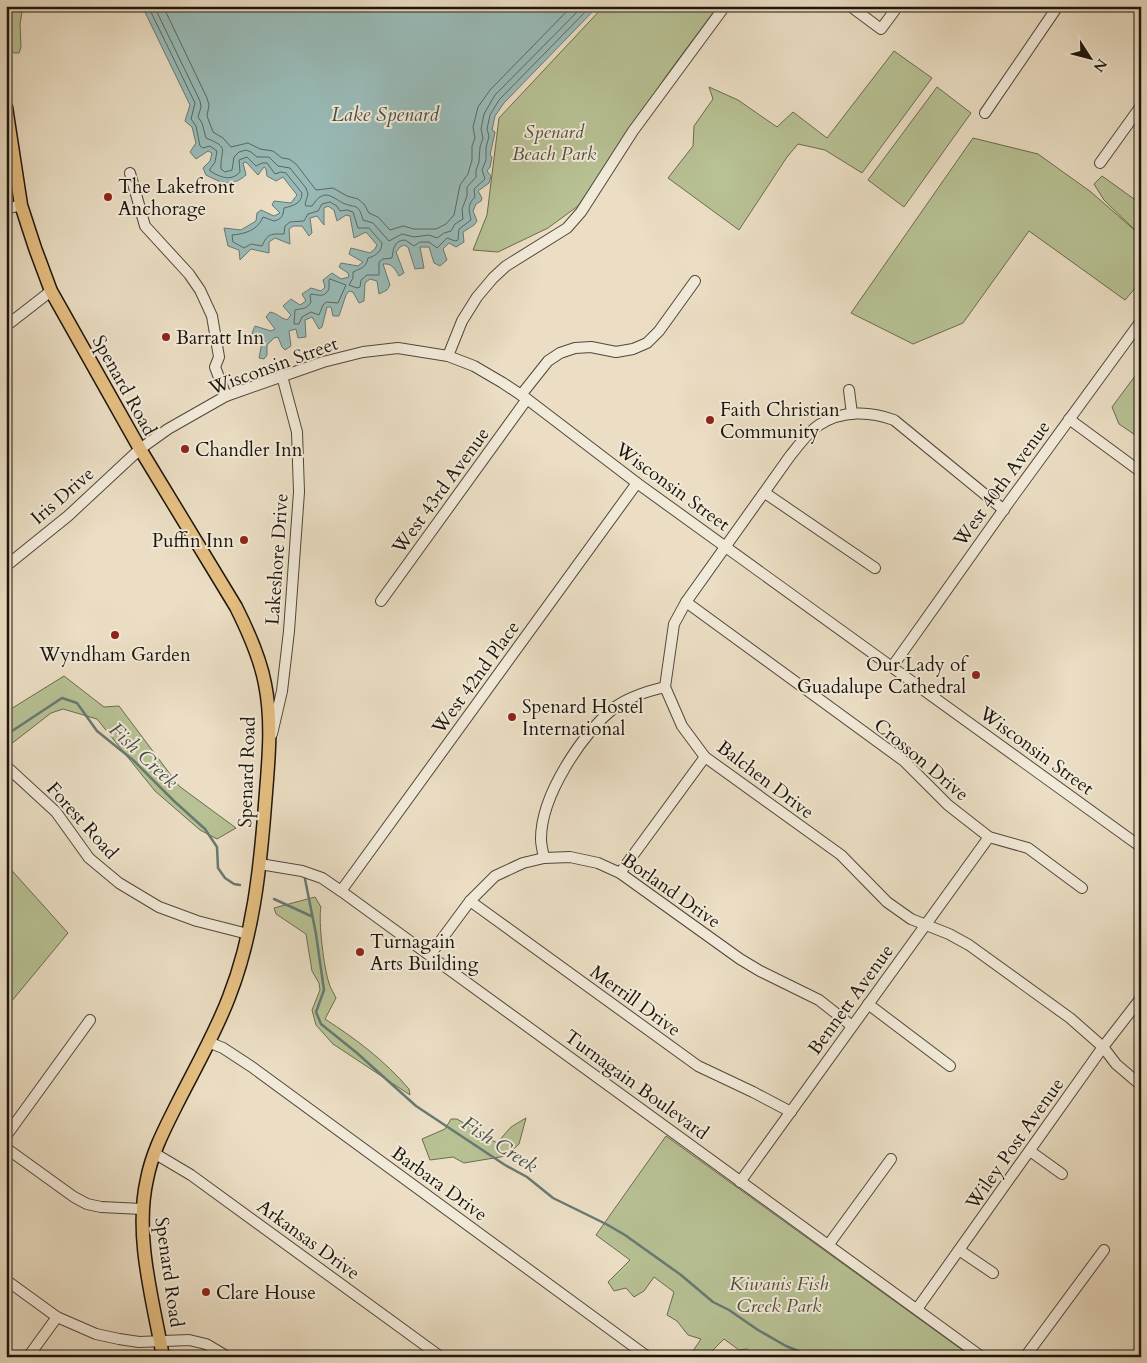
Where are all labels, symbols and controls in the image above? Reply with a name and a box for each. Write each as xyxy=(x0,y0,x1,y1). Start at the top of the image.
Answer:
north arrow xyxy=(1064,32,1114,82)
text: N xyxy=(1089,55,1111,76)
water label: Lake Spenard xyxy=(331,101,440,128)
park label: Spenard Beach Park xyxy=(512,119,597,167)
place label: The Lakefront Anchorage xyxy=(118,174,234,222)
marker: The Lakefront Anchorage xyxy=(102,191,114,203)
place label: Barratt Inn xyxy=(176,325,265,351)
street label: Spenard Road xyxy=(86,331,162,440)
marker: Barratt Inn xyxy=(160,331,172,343)
street label: Wisconsin Street xyxy=(204,331,342,402)
place label: Faith Christian Community xyxy=(720,397,840,445)
marker: Faith Christian Community xyxy=(704,414,716,426)
street label: West 40th Avenue xyxy=(947,415,1056,553)
street label: West 43rd Avenue xyxy=(386,422,495,560)
street label: Wisconsin Street xyxy=(609,436,735,537)
place label: Chandler Inn xyxy=(195,437,303,463)
marker: Chandler Inn xyxy=(179,443,191,455)
street label: Iris Drive xyxy=(25,461,100,531)
street label: Lakeshore Drive xyxy=(259,492,295,626)
place label: Puffin Inn xyxy=(152,528,234,554)
marker: Puffin Inn xyxy=(238,534,250,546)
street label: West 42nd Place xyxy=(425,616,526,740)
marker: Wyndham Garden xyxy=(109,629,121,641)
place label: Wyndham Garden xyxy=(38,642,191,668)
place label: Our Lady of Guadalupe Cathedral xyxy=(797,652,969,700)
marker: Our Lady of Guadalupe Cathedral xyxy=(970,669,982,681)
place label: Spenard Hostel International xyxy=(522,694,644,742)
street label: Wisconsin Street xyxy=(973,700,1099,801)
marker: Spenard Hostel International xyxy=(506,711,518,723)
street label: Crosson Drive xyxy=(868,712,974,807)
water label: Fish Creek xyxy=(103,716,184,794)
street label: Spenard Road xyxy=(232,716,262,828)
street label: Balchen Drive xyxy=(711,735,819,825)
street label: Forest Road xyxy=(41,776,124,865)
street label: Borland Drive xyxy=(617,847,726,934)
place label: Turnagain Arts Building xyxy=(370,929,479,977)
street label: Bennett Avenue xyxy=(802,939,900,1060)
marker: Turnagain Arts Building xyxy=(354,946,366,958)
street label: Merrill Drive xyxy=(585,959,686,1043)
street label: Turnagain Boulevard xyxy=(559,1024,714,1146)
street label: Wiley Post Avenue xyxy=(959,1072,1070,1216)
water label: Fish Creek xyxy=(457,1110,543,1179)
street label: Barbara Drive xyxy=(386,1140,493,1227)
street label: Arkansas Drive xyxy=(252,1194,365,1286)
street label: Spenard Road xyxy=(148,1215,190,1329)
park label: Kiwanis Fish Creek Park xyxy=(729,1271,829,1319)
place label: Clare House xyxy=(216,1280,316,1306)
marker: Clare House xyxy=(200,1286,212,1298)

